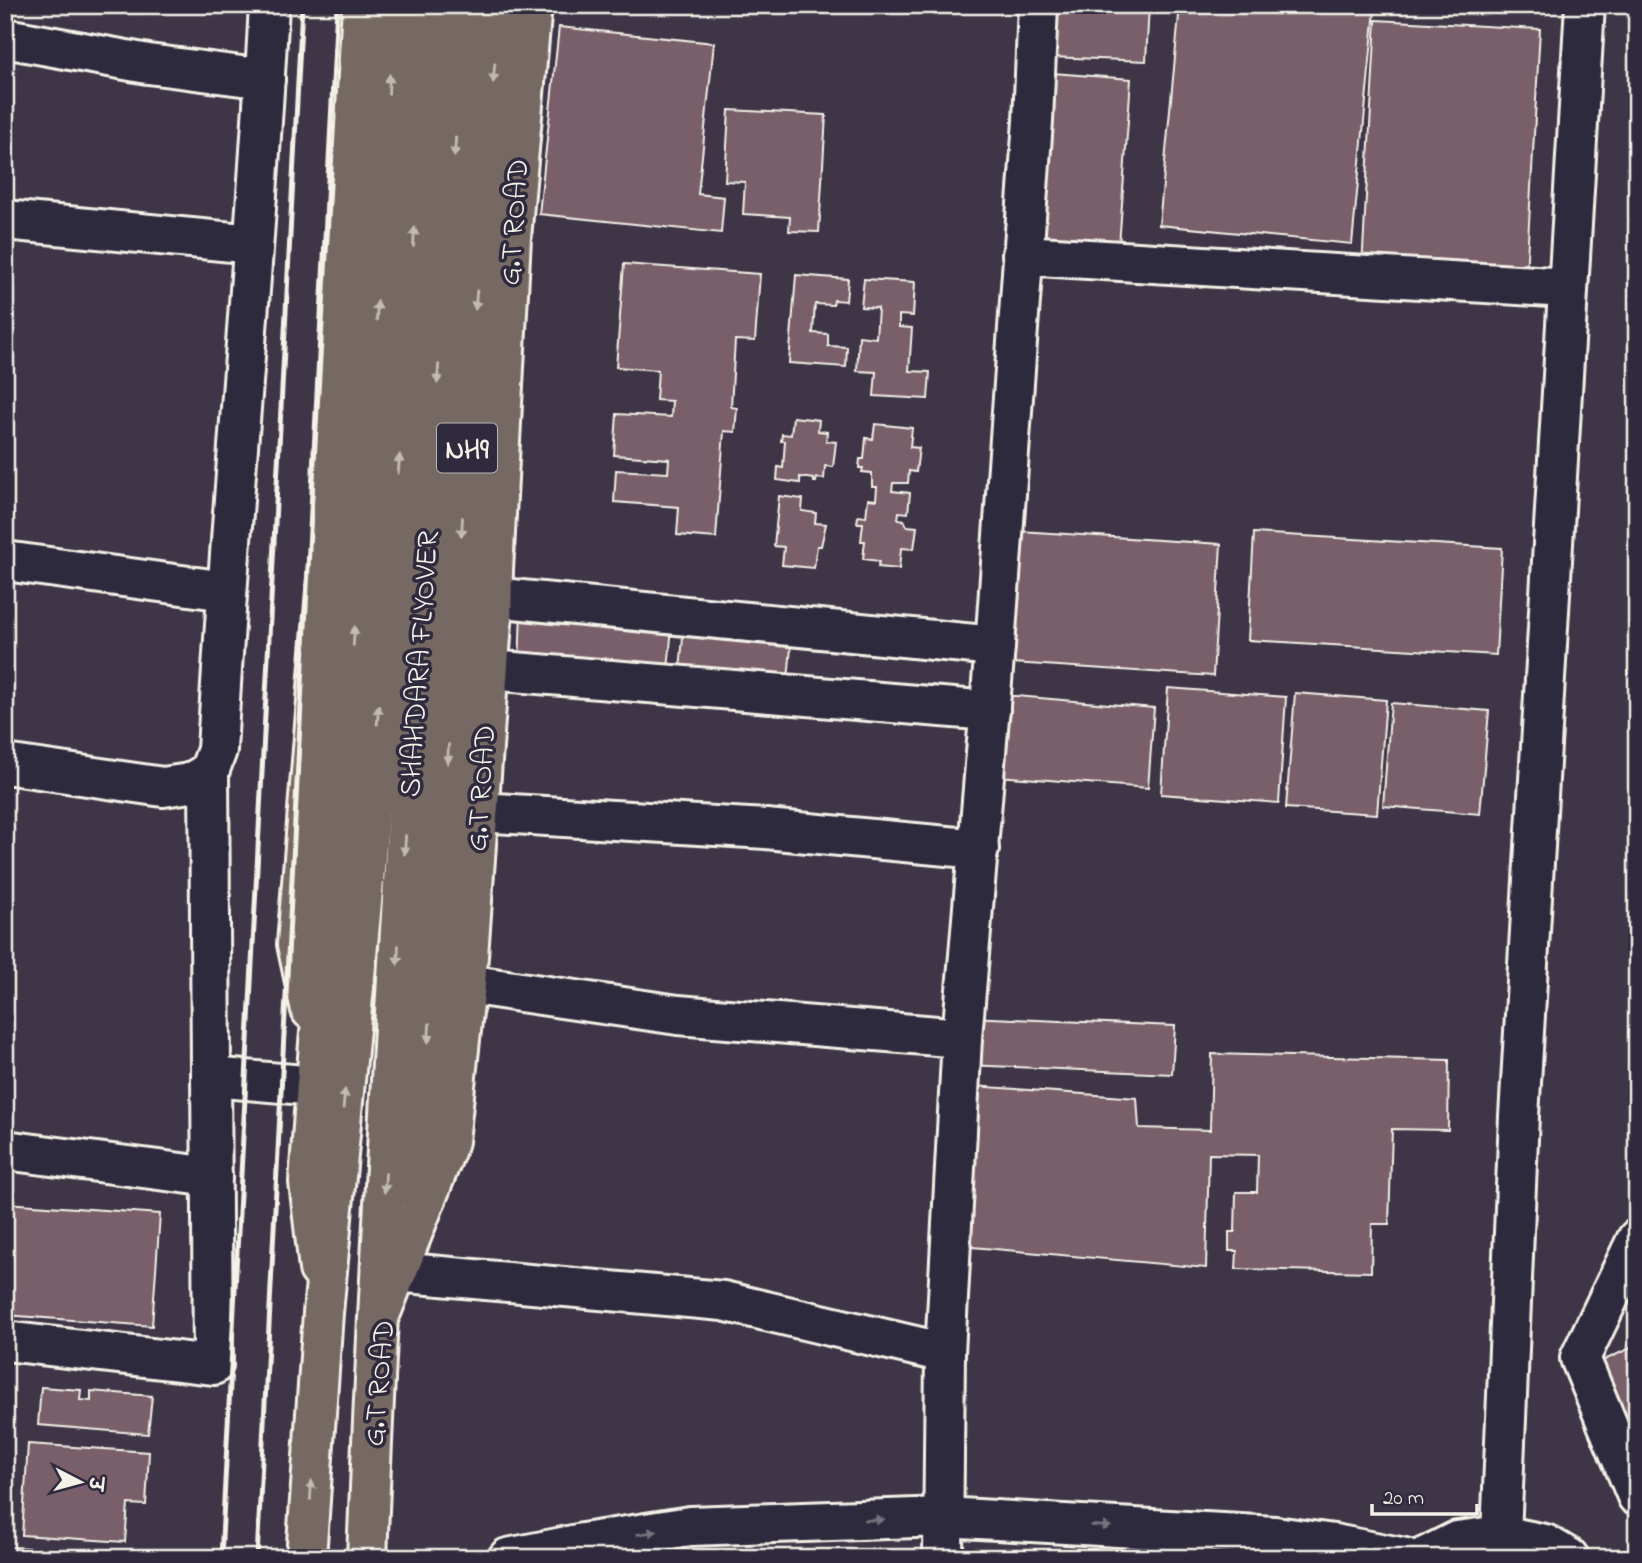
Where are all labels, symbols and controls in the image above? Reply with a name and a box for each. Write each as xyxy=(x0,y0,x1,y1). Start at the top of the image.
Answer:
one-way arrow xyxy=(488,62,499,84)
one-way arrow xyxy=(384,72,395,94)
one-way arrow xyxy=(449,136,460,158)
street label: G.T ROAD xyxy=(490,157,542,287)
one-way arrow xyxy=(409,226,420,248)
one-way arrow xyxy=(470,289,481,311)
one-way arrow xyxy=(372,300,383,322)
one-way arrow xyxy=(432,363,443,385)
road number: NH9 xyxy=(437,424,497,472)
one-way arrow xyxy=(394,453,405,475)
one-way arrow xyxy=(456,516,467,538)
street label: SHAHDARA FLYOVER xyxy=(390,529,452,799)
one-way arrow xyxy=(349,624,360,646)
one-way arrow xyxy=(373,704,384,726)
street label: G.T ROAD xyxy=(457,723,509,853)
one-way arrow xyxy=(442,743,453,765)
one-way arrow xyxy=(399,834,410,856)
one-way arrow xyxy=(392,945,403,967)
one-way arrow xyxy=(423,1022,434,1044)
one-way arrow xyxy=(338,1088,349,1110)
one-way arrow xyxy=(379,1172,390,1194)
street label: G.T ROAD xyxy=(354,1318,408,1448)
north arrow xyxy=(46,1448,116,1518)
scale bar xyxy=(1372,1472,1478,1516)
text: उ xyxy=(80,1474,109,1494)
one-way arrow xyxy=(306,1478,317,1500)
text: 20 m xyxy=(1383,1484,1424,1514)
one-way arrow xyxy=(863,1514,885,1525)
one-way arrow xyxy=(1090,1521,1112,1532)
one-way arrow xyxy=(636,1527,658,1538)

